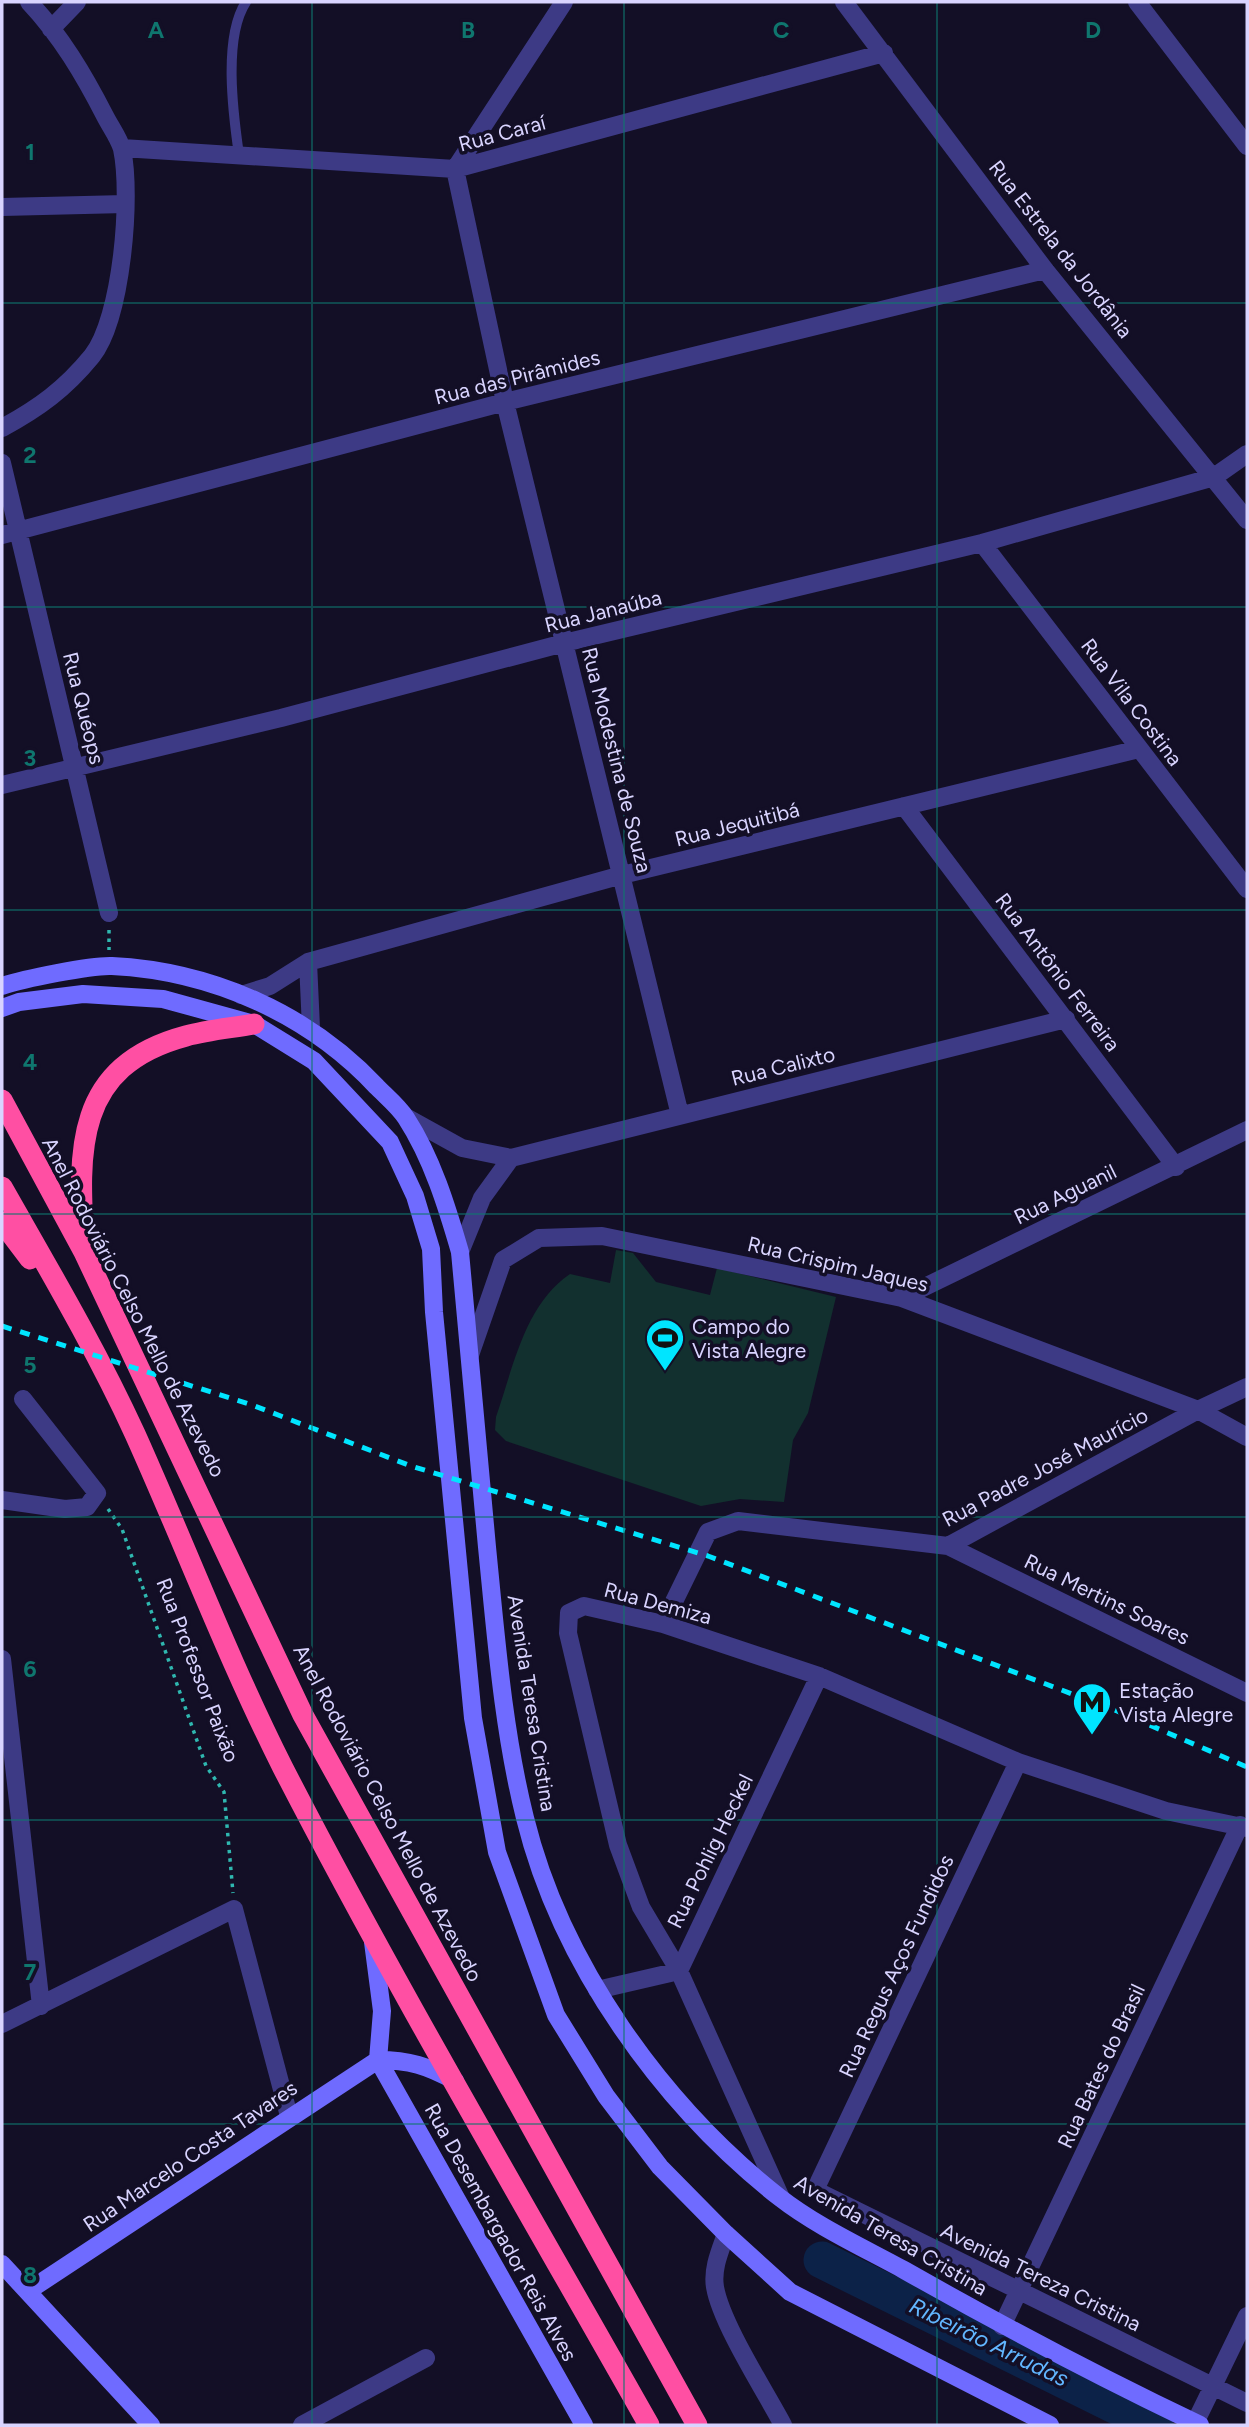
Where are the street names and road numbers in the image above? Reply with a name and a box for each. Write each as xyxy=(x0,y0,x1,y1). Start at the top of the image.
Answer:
street label: Rua Caraí xyxy=(456,109,549,157)
street label: Rua Estrela da Jordânia xyxy=(984,155,1138,343)
street label: Rua das Pirâmides xyxy=(432,344,602,410)
street label: Rua Janaúba xyxy=(542,584,664,638)
street label: Rua Vila Costina xyxy=(1076,633,1188,771)
street label: Rua Modestina de Souza xyxy=(577,645,657,875)
street label: Rua Quéops xyxy=(58,649,110,767)
street label: Rua Jequitibá xyxy=(672,796,802,852)
street label: Rua Antônio Ferreira xyxy=(990,888,1126,1056)
street label: Rua Calixto xyxy=(728,1041,838,1091)
street label: Anel Rodoviário Celso Mello de Azevedo xyxy=(37,1133,231,1481)
street label: Rua Aguanil xyxy=(1010,1158,1120,1230)
street label: Rua Crispim Jaques xyxy=(745,1231,931,1297)
street label: Rua Padre José Maurício xyxy=(938,1402,1152,1532)
street label: Rua Mertins Soares xyxy=(1020,1548,1194,1650)
street label: Rua Professor Paixão xyxy=(151,1574,245,1766)
street label: Rua Demiza xyxy=(601,1577,715,1629)
street label: Avenida Teresa Cristina xyxy=(503,1593,561,1813)
street label: Anel Rodoviário Celso Mello de Azevedo xyxy=(288,1640,488,1986)
street label: Rua Pohlig Heckel xyxy=(662,1770,758,1932)
street label: Rua Regus Aços Fundidos xyxy=(833,1851,959,2081)
street label: Rua Bates do Brasil xyxy=(1052,1980,1150,2152)
street label: Rua Marcelo Costa Tavares xyxy=(78,2075,302,2237)
street label: Rua Desembargador Reis Alves xyxy=(420,2099,582,2365)
street label: Avenida Teresa Cristina xyxy=(790,2169,992,2301)
street label: Avenida Tereza Cristina xyxy=(937,2218,1145,2336)

